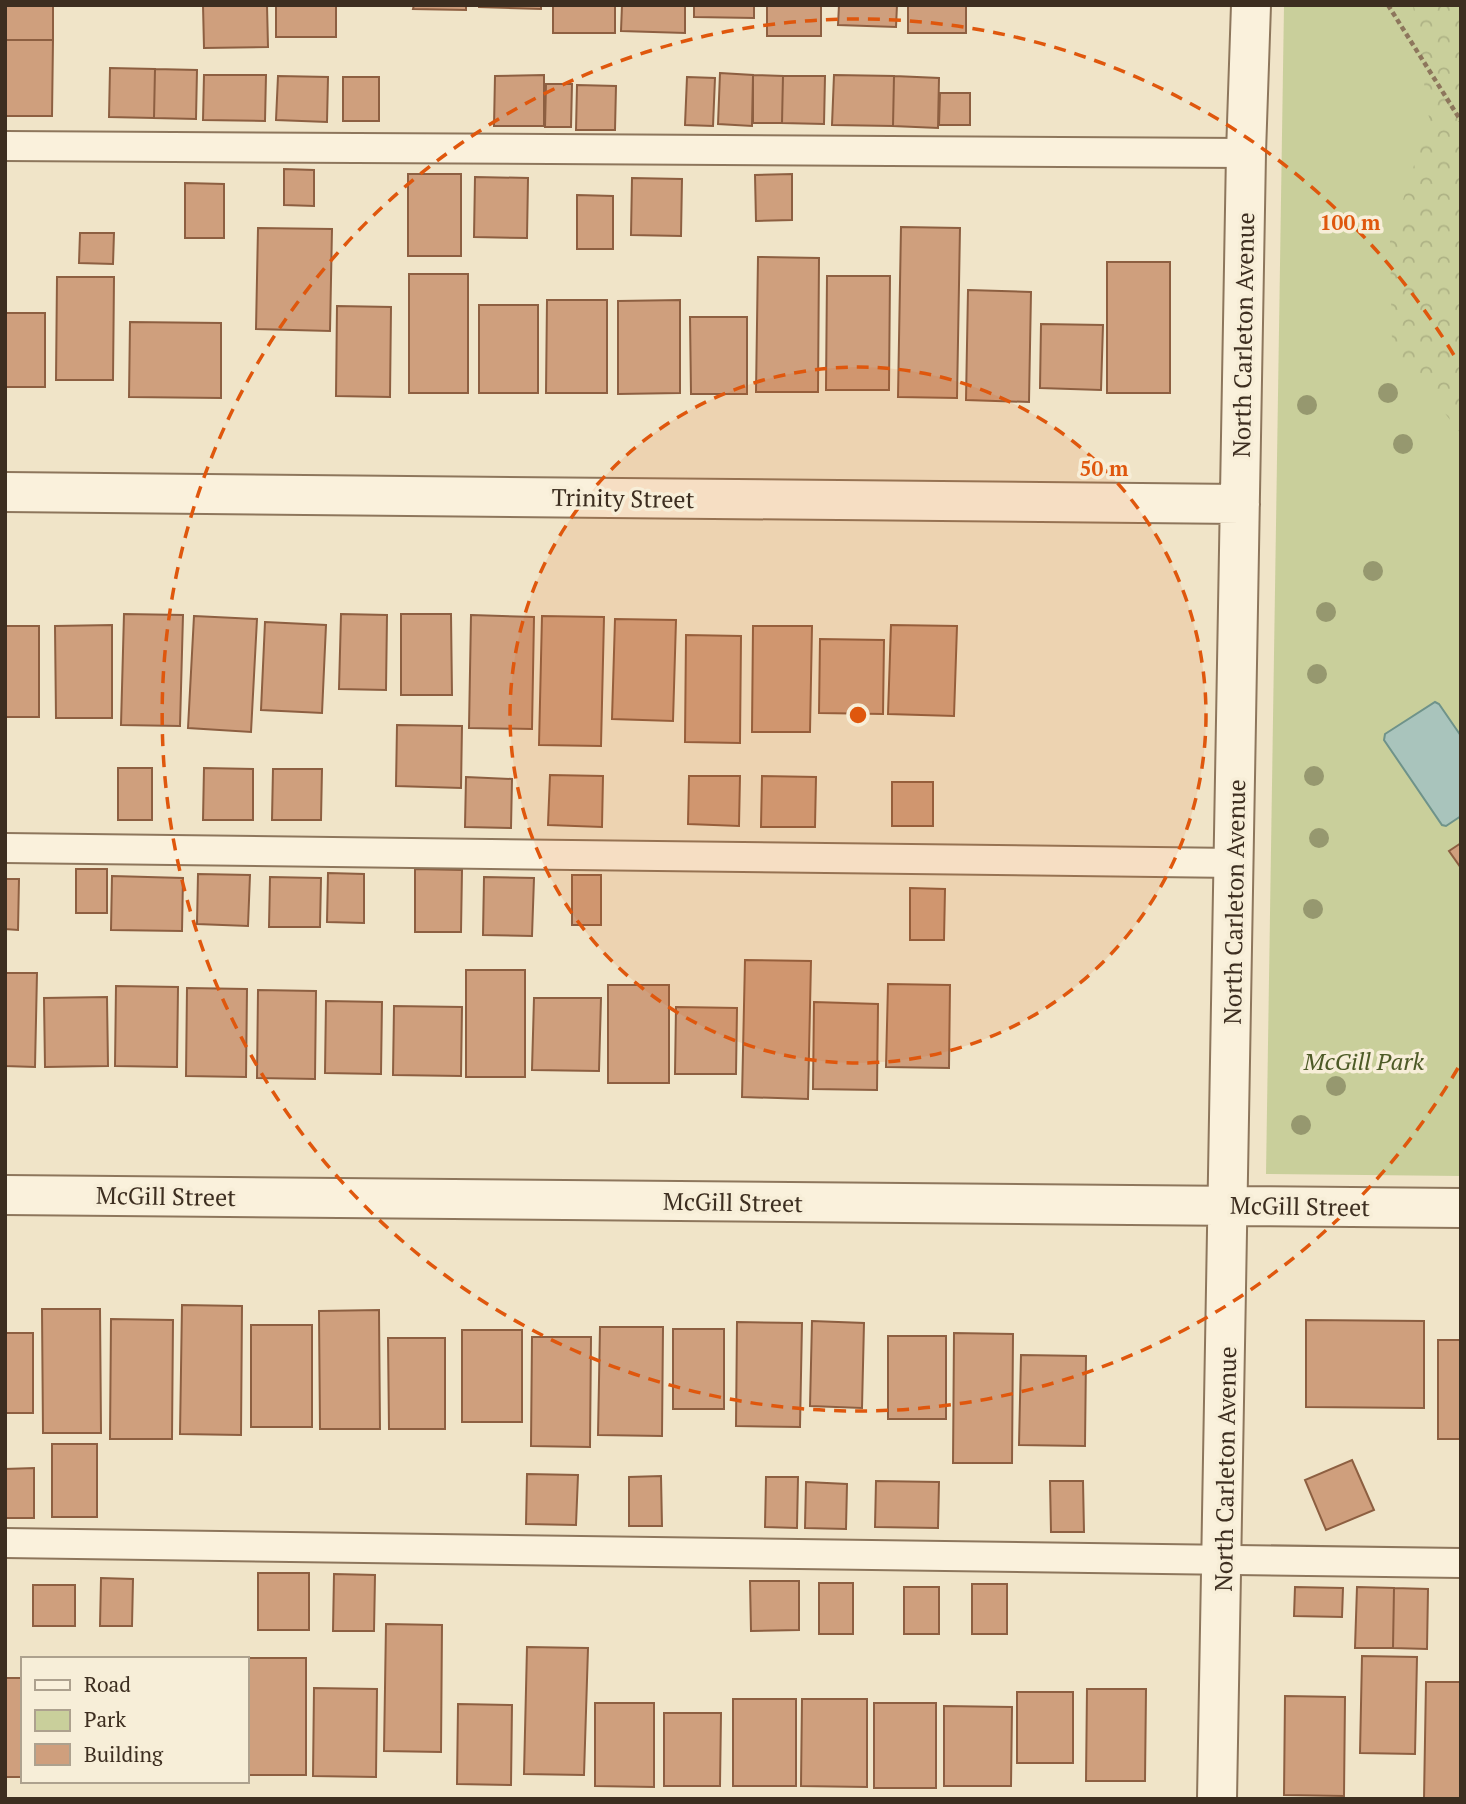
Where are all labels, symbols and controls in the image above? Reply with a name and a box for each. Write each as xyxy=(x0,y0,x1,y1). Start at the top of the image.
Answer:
text: 100 m xyxy=(1320,208,1381,236)
street label: North Carleton Avenue xyxy=(1225,212,1261,458)
text: 50 m xyxy=(1080,454,1129,482)
street label: Trinity Street xyxy=(551,481,695,515)
centre of rings xyxy=(846,703,870,727)
street label: North Carleton Avenue xyxy=(1216,779,1252,1025)
park label: McGill Park xyxy=(1303,1045,1425,1077)
street label: McGill Street xyxy=(96,1179,236,1213)
street label: McGill Street xyxy=(663,1185,803,1219)
street label: McGill Street xyxy=(1230,1189,1370,1223)
street label: North Carleton Avenue xyxy=(1207,1346,1243,1592)
legend xyxy=(21,1657,248,1783)
text: Road xyxy=(84,1670,131,1698)
text: Park xyxy=(84,1705,126,1733)
text: Building xyxy=(84,1740,164,1768)

